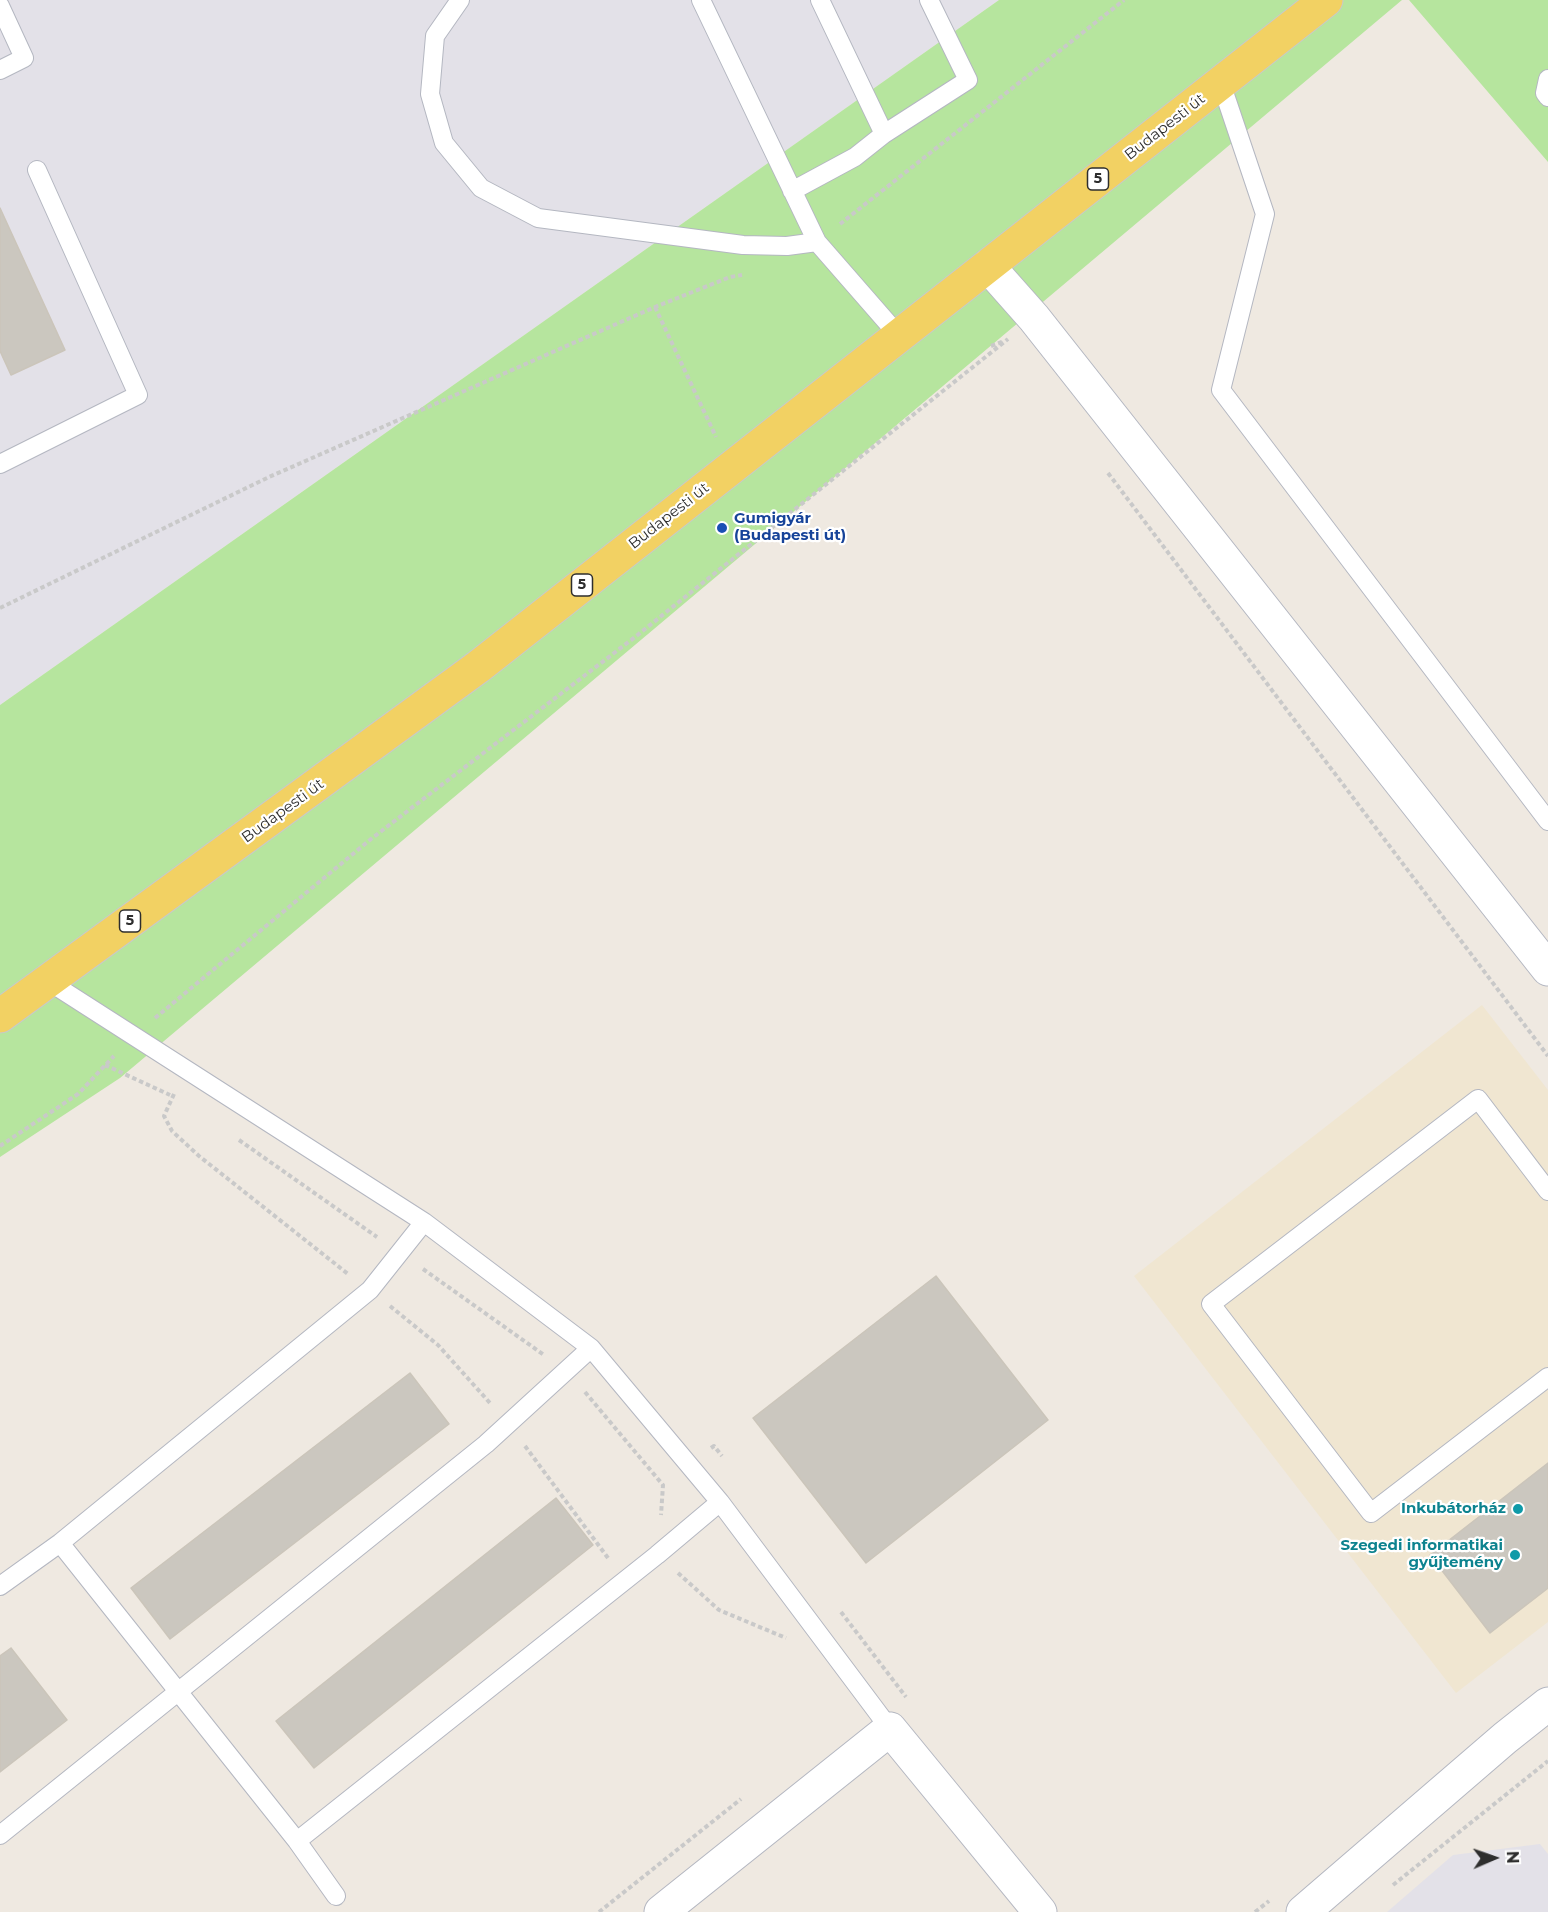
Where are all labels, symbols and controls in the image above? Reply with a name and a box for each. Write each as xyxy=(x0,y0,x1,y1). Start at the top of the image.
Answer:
street label: Budapesti út xyxy=(1121,90,1209,164)
road number: 5 xyxy=(1088,168,1108,190)
street label: Budapesti út xyxy=(625,479,713,553)
place label: Gumigyár (Budapesti út) xyxy=(734,510,846,545)
marker: Gumigyár (Budapesti út) xyxy=(715,521,729,535)
road number: 5 xyxy=(572,574,592,596)
street label: Budapesti út xyxy=(238,775,328,847)
road number: 5 xyxy=(120,910,140,932)
place label: Inkubátorház xyxy=(1401,1500,1506,1518)
marker: Inkubátorház xyxy=(1511,1502,1525,1516)
place label: Szegedi informatikai gyűjtemény xyxy=(1341,1537,1503,1572)
marker: Szegedi informatikai gyűjtemény xyxy=(1508,1548,1522,1562)
north arrow xyxy=(1464,1828,1524,1888)
text: N xyxy=(1503,1851,1522,1864)

